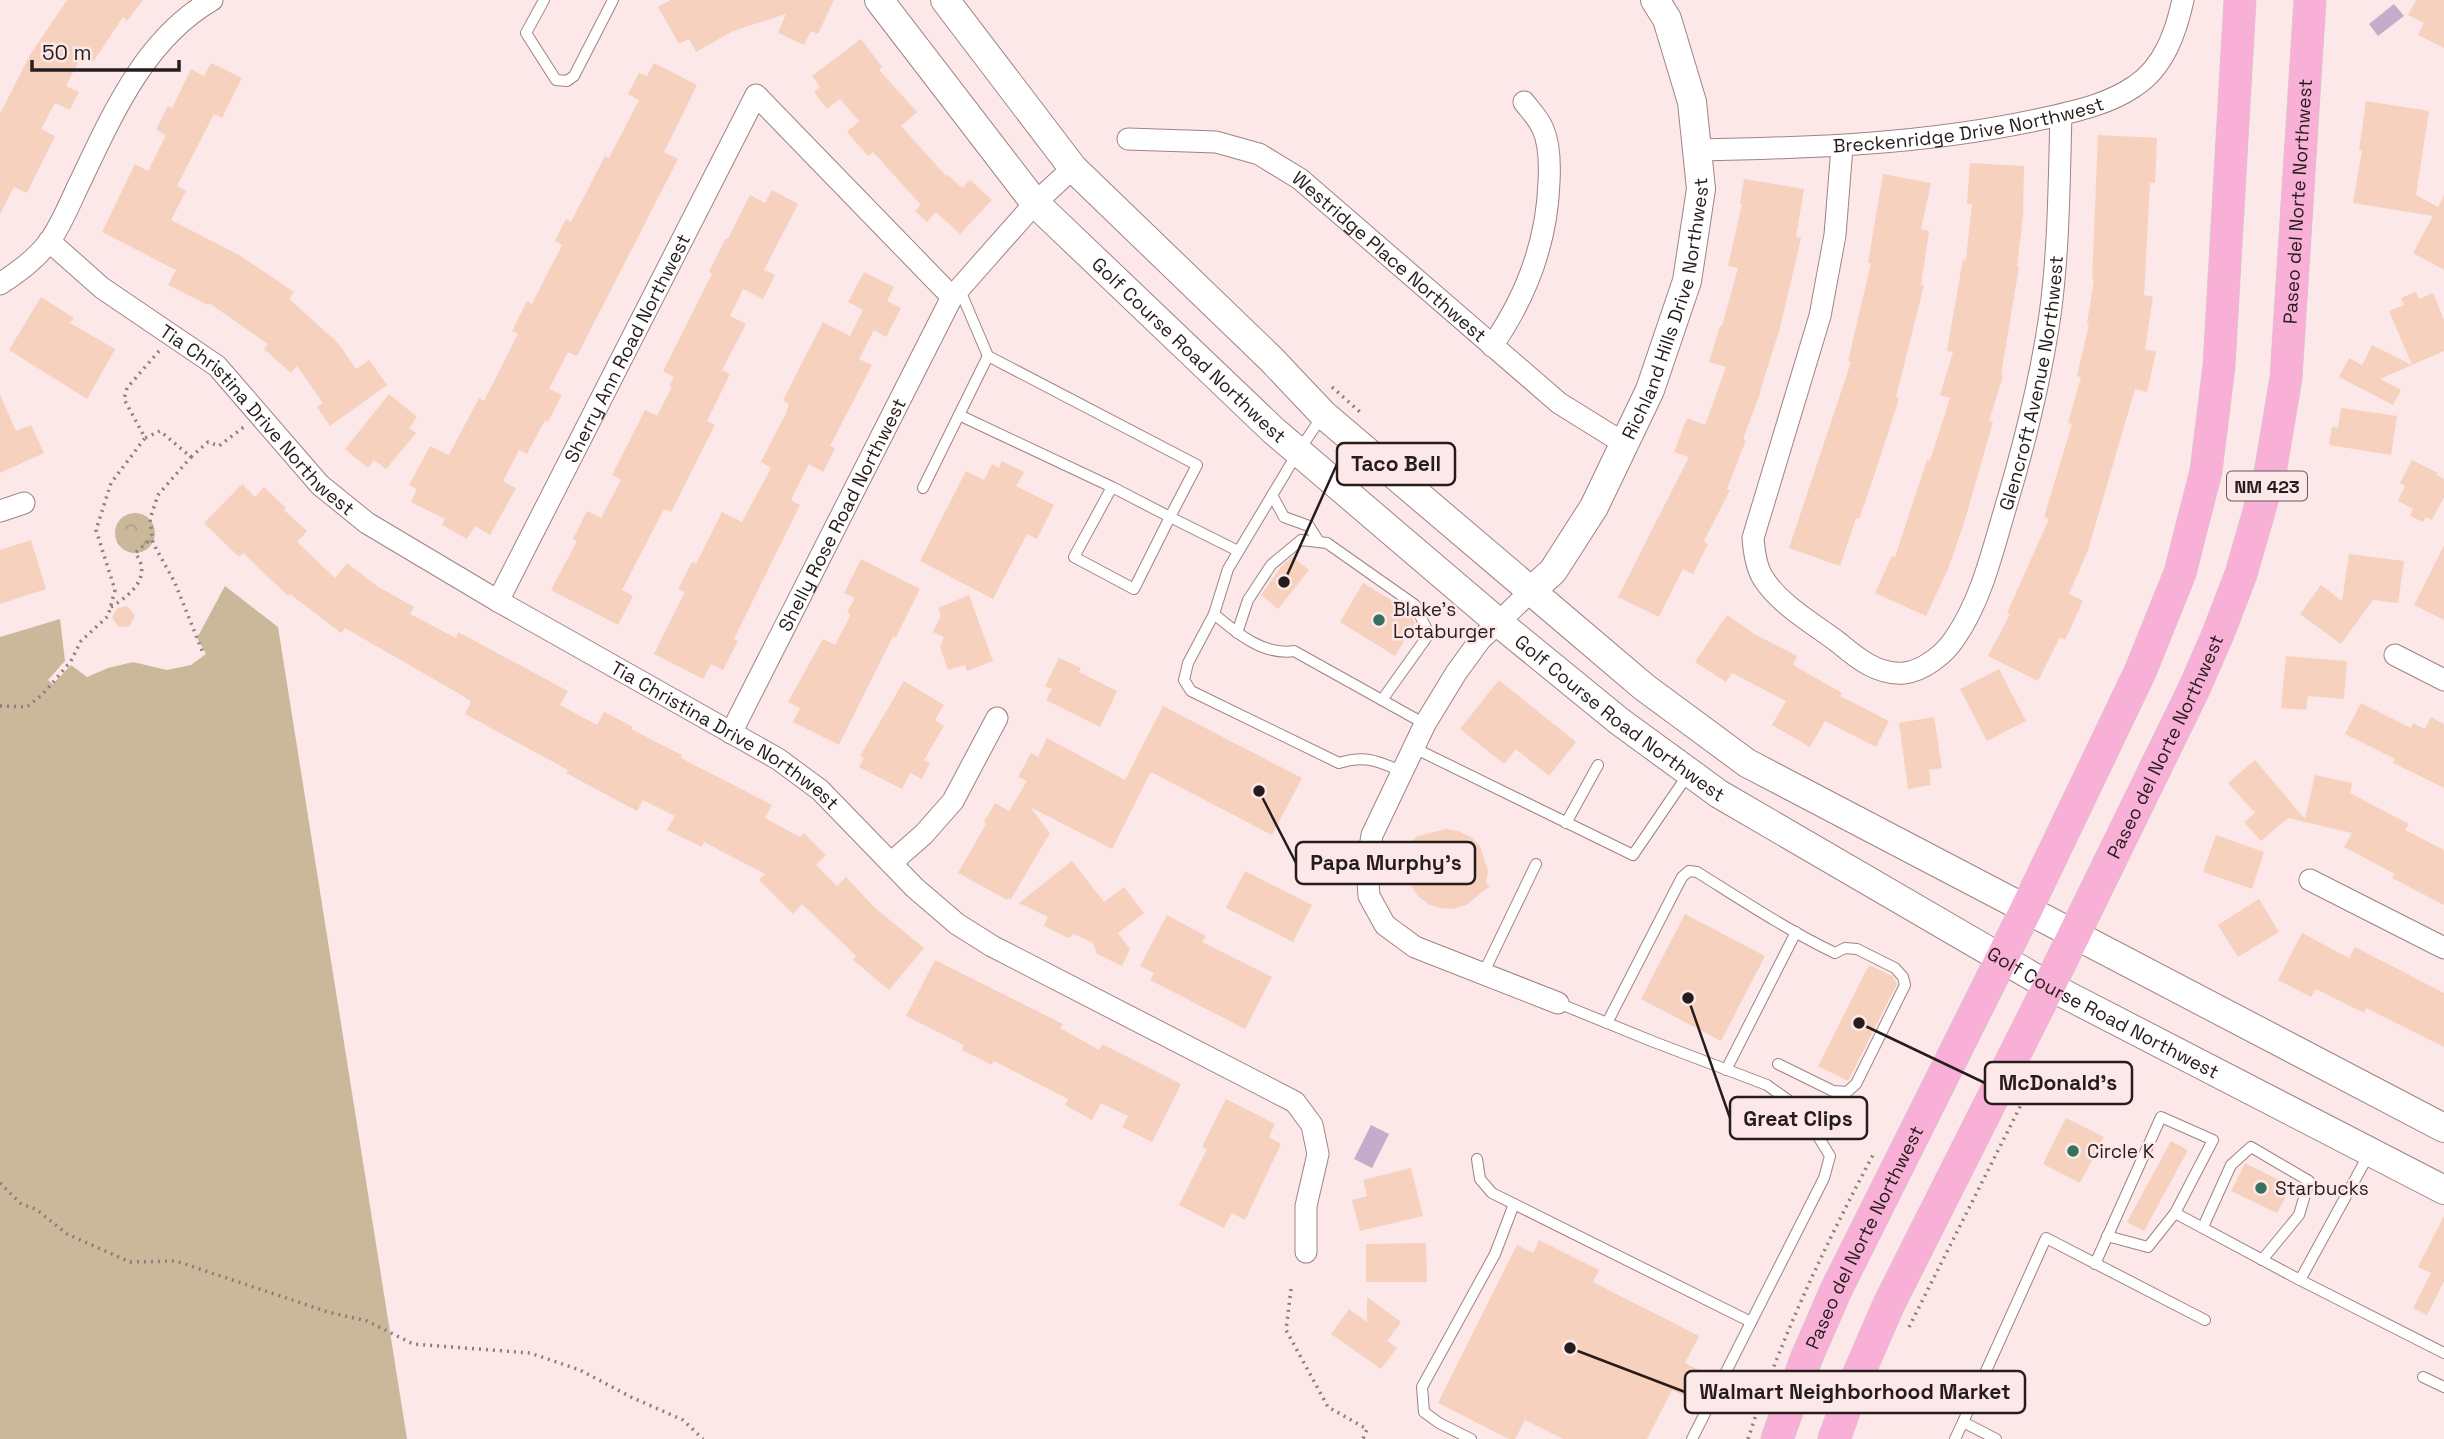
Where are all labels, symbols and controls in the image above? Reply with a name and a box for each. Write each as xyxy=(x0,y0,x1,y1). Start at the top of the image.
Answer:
scale bar xyxy=(32,28,178,72)
text: 50 m xyxy=(42,39,92,66)
street label: Paseo del Norte Northwest xyxy=(2277,78,2317,325)
street label: Breckenridge Drive Northwest xyxy=(1832,91,2107,158)
street label: Westridge Place Northwest xyxy=(1287,165,1492,347)
street label: Richland Hills Drive Northwest xyxy=(1616,177,1714,443)
street label: Sherry Ann Road Northwest xyxy=(558,229,696,467)
street label: Golf Course Road Northwest xyxy=(1087,251,1291,448)
street label: Glencroft Avenue Northwest xyxy=(1993,255,2068,513)
street label: Tia Christina Drive Northwest xyxy=(155,318,360,521)
street label: Shelly Rose Road Northwest xyxy=(772,393,911,635)
callout: Taco Bell xyxy=(1337,443,1455,485)
text: Taco Bell xyxy=(1351,450,1441,477)
road number: NM 423 xyxy=(2227,472,2307,500)
place label: Blake's Lotaburger xyxy=(1393,597,1496,644)
marker: Blake's Lotaburger xyxy=(1371,612,1387,628)
street label: Golf Course Road Northwest xyxy=(1510,629,1729,807)
street label: Paseo del Norte Northwest xyxy=(2101,630,2229,863)
street label: Tia Christina Drive Northwest xyxy=(606,655,845,815)
callout: Papa Murphy's xyxy=(1296,842,1475,884)
text: Papa Murphy's xyxy=(1310,849,1462,876)
street label: Golf Course Road Northwest xyxy=(1983,940,2224,1084)
callout: McDonald's xyxy=(1985,1062,2132,1104)
text: McDonald's xyxy=(1999,1069,2117,1096)
callout: Great Clips xyxy=(1730,1097,1867,1139)
text: Great Clips xyxy=(1743,1105,1853,1132)
street label: Paseo del Norte Northwest xyxy=(1799,1121,1929,1353)
place label: Circle K xyxy=(2087,1139,2155,1164)
marker: Circle K xyxy=(2065,1143,2081,1159)
place label: Starbucks xyxy=(2275,1176,2369,1201)
marker: Starbucks xyxy=(2253,1180,2269,1196)
callout: Walmart Neighborhood Market xyxy=(1685,1371,2025,1413)
text: Walmart Neighborhood Market xyxy=(1699,1378,2011,1405)

